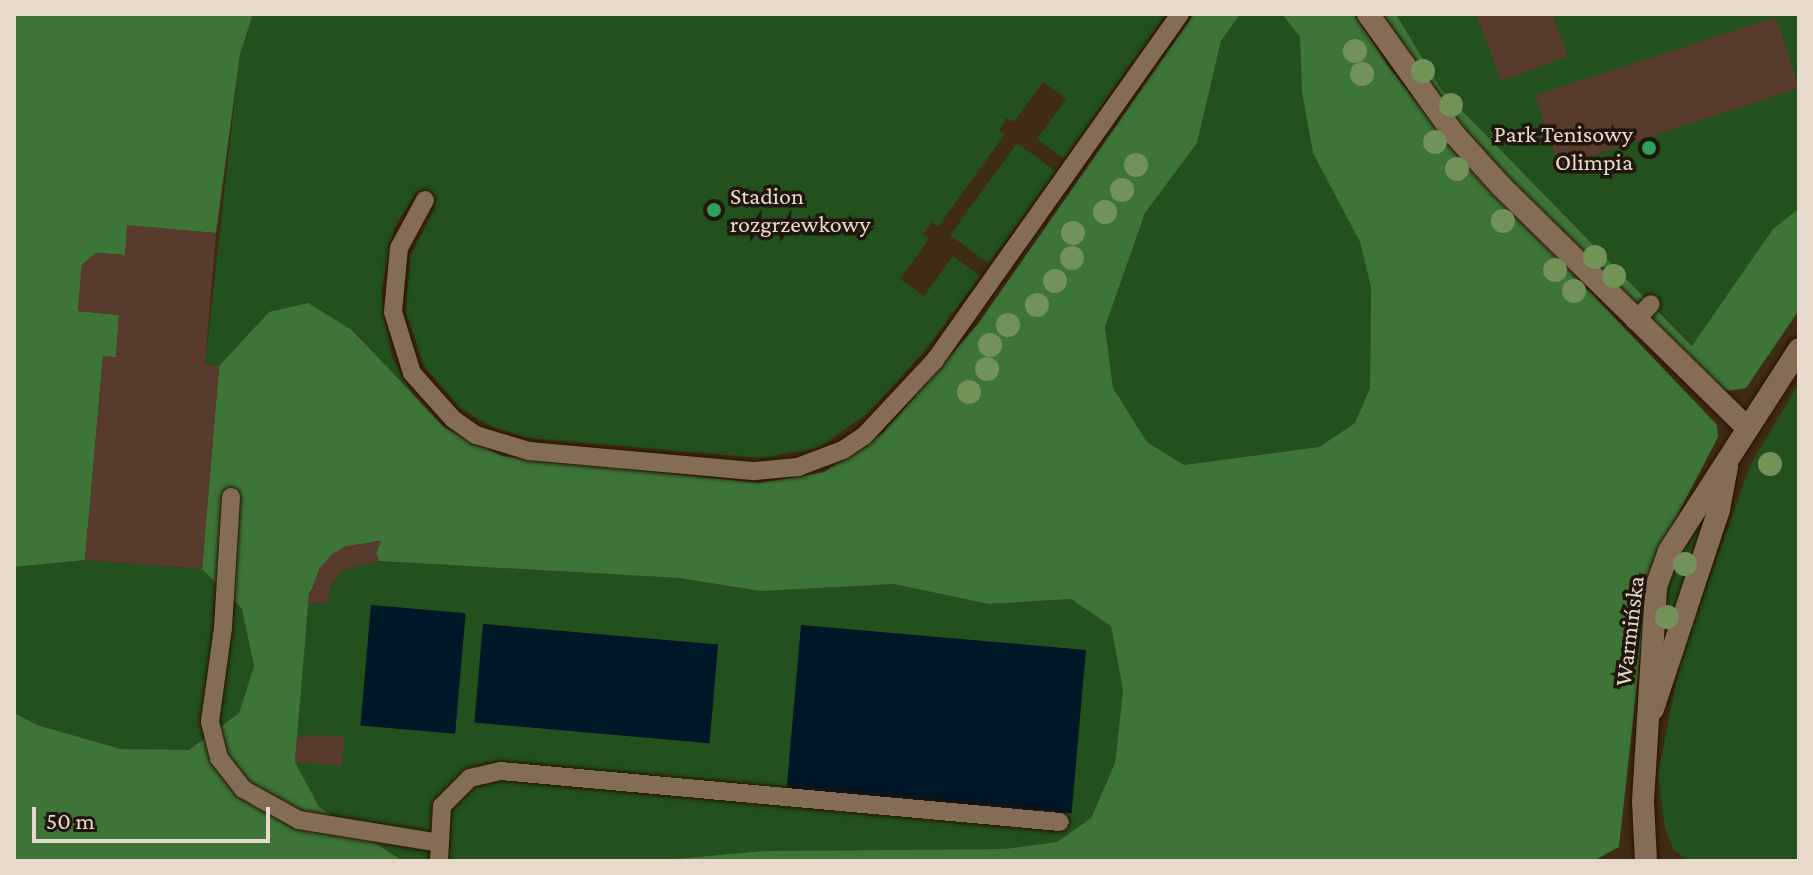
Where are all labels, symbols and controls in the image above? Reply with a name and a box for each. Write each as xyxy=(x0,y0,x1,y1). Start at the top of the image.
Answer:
place label: Park Tenisowy Olimpia xyxy=(1494,120,1633,176)
marker: Park Tenisowy Olimpia xyxy=(1640,139,1658,157)
place label: Stadion rozgrzewkowy xyxy=(730,182,871,238)
marker: Stadion rozgrzewkowy xyxy=(705,201,723,219)
street label: Warmińska xyxy=(1608,574,1650,688)
scale bar xyxy=(36,791,274,841)
text: 50 m xyxy=(46,807,95,834)

